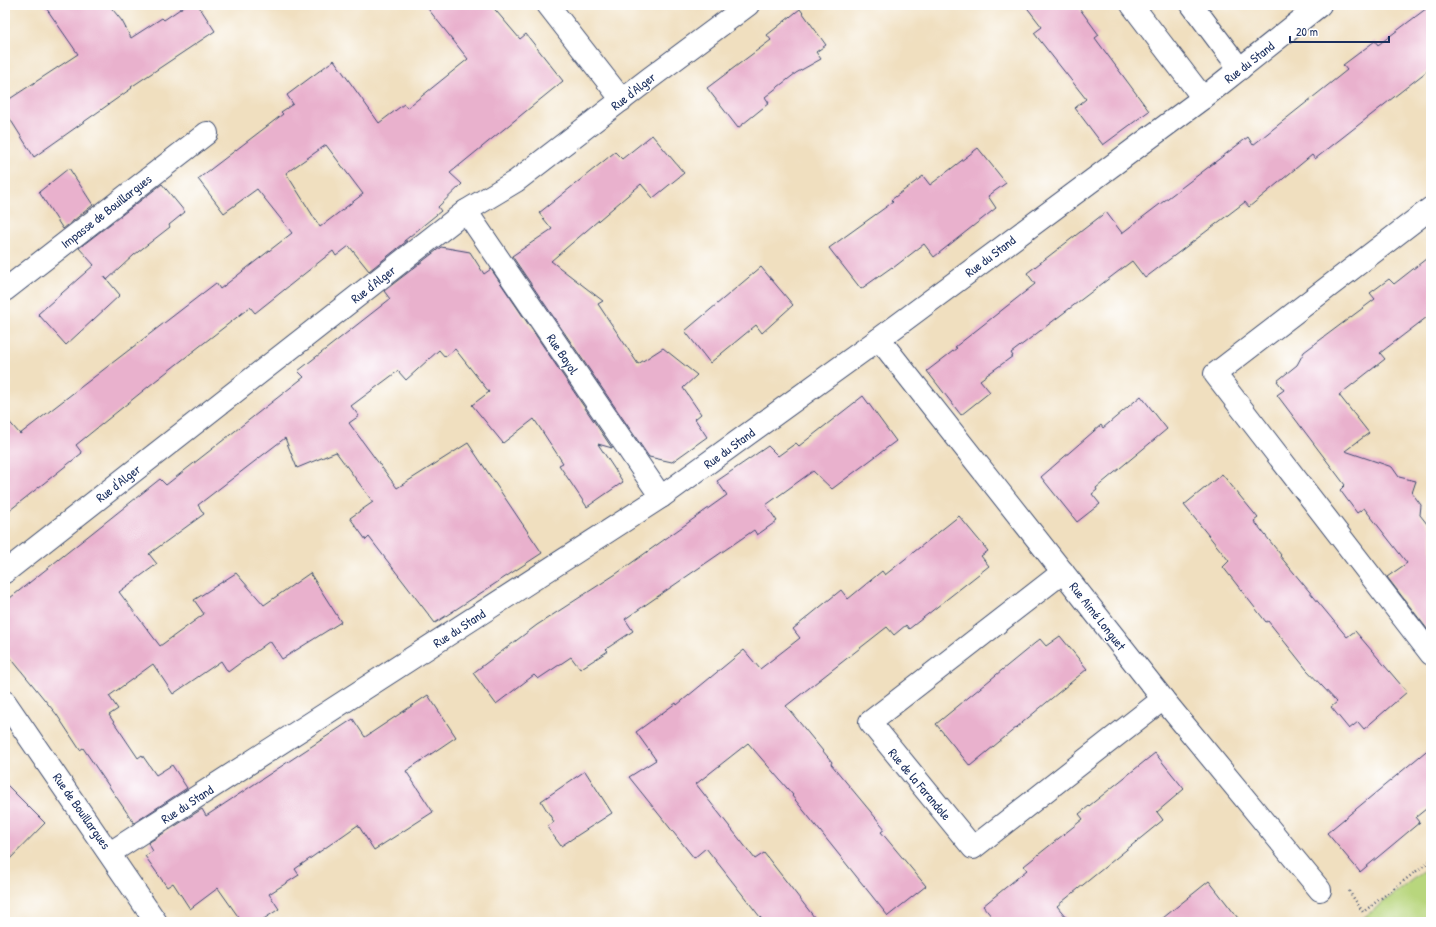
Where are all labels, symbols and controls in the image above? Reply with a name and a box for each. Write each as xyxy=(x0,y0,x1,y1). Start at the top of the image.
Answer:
scale bar xyxy=(1290,18,1389,44)
text: 20 m xyxy=(1296,23,1318,40)
street label: Rue du Stand xyxy=(1220,37,1278,87)
street label: Rue d'Alger xyxy=(607,68,659,114)
street label: Impasse de Bouillargues xyxy=(57,170,155,252)
street label: Rue du Stand xyxy=(961,231,1019,281)
street label: Rue d'Alger xyxy=(347,261,399,307)
street label: Rue Bayol xyxy=(543,330,583,378)
street label: Rue du Stand xyxy=(700,423,758,473)
street label: Rue d'Alger xyxy=(92,460,144,506)
street label: Rue Aimé Longuet xyxy=(1066,578,1131,654)
street label: Rue du Stand xyxy=(429,604,489,652)
street label: Rue de la Farandole xyxy=(885,744,955,824)
street label: Rue de Bouillargues xyxy=(49,769,115,853)
street label: Rue du Stand xyxy=(157,780,217,828)

